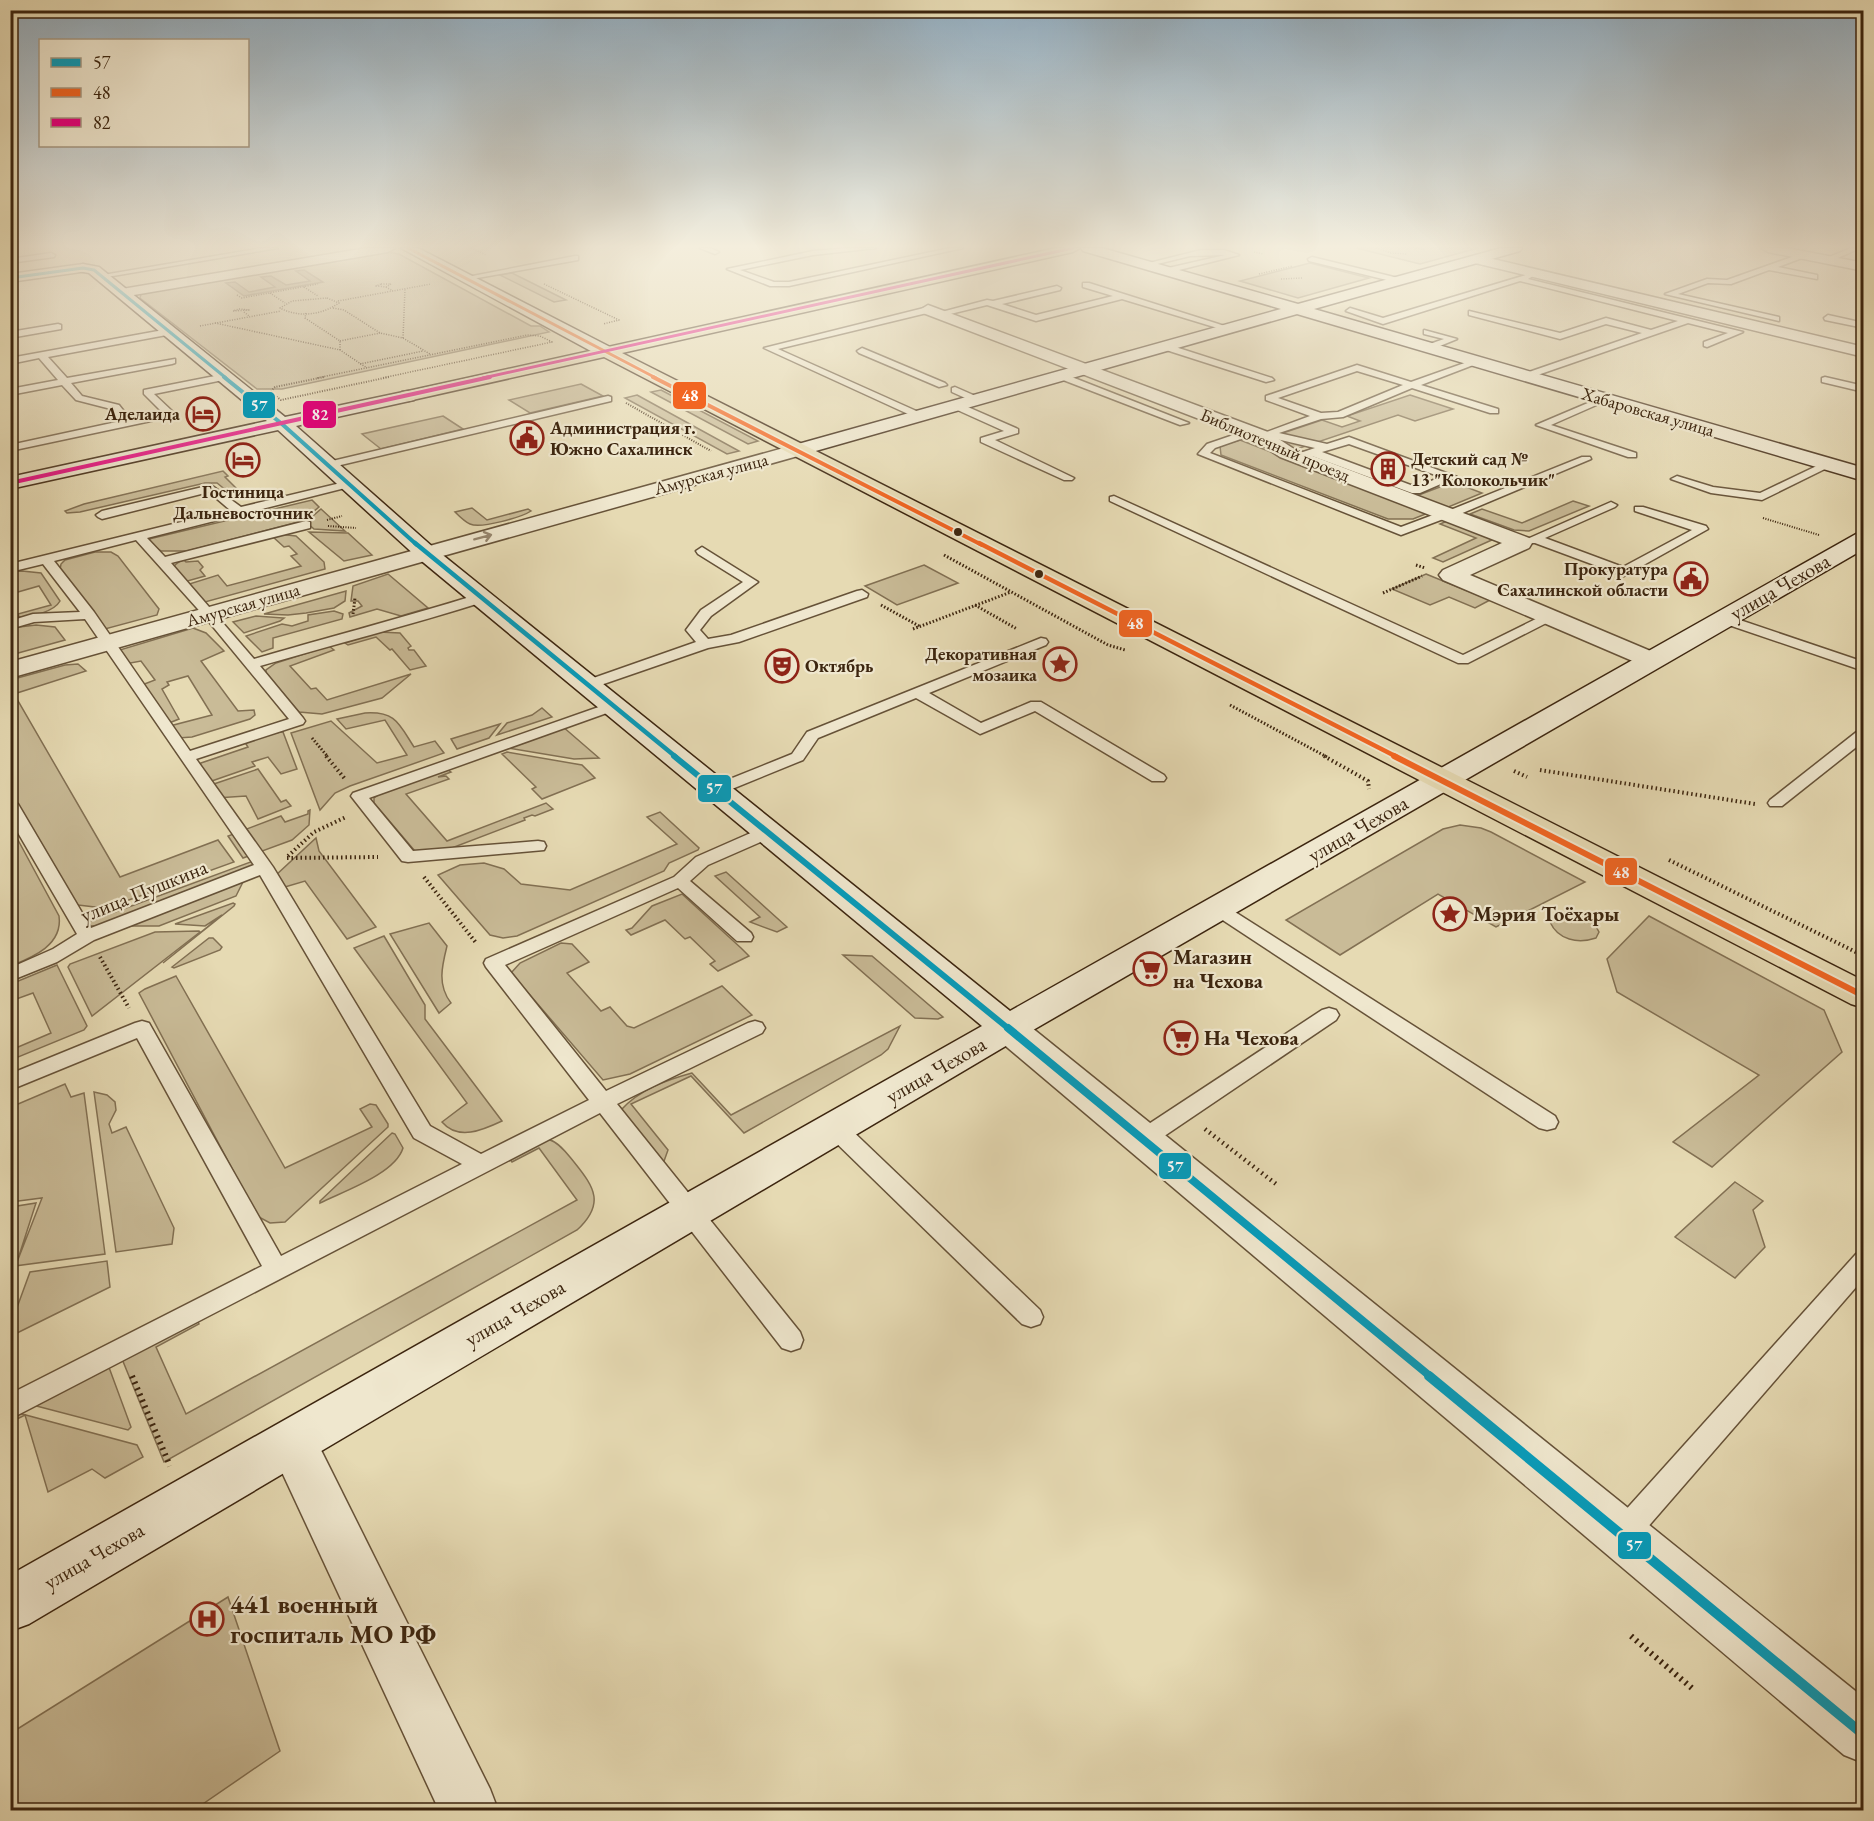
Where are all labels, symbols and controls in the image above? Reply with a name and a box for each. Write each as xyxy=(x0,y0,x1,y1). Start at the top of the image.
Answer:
legend xyxy=(39,39,249,147)
text: 57 xyxy=(93,51,111,74)
text: 48 xyxy=(93,81,110,104)
text: 82 xyxy=(93,111,111,134)
line badge: 48 xyxy=(672,381,707,410)
street label: Хабаровская улица xyxy=(1578,381,1718,442)
text: 48 xyxy=(682,385,698,406)
line badge: 57 xyxy=(242,391,276,419)
text: 57 xyxy=(251,395,268,416)
hotel icon: Аделаида xyxy=(185,396,221,432)
line badge: 82 xyxy=(302,400,337,429)
place label: Аделаида xyxy=(104,402,180,425)
street label: Библиотечный проезд xyxy=(1197,403,1353,486)
text: 82 xyxy=(312,404,329,425)
place label: Администрация г. Южно Сахалинск xyxy=(549,416,696,460)
public building icon: Администрация г. Южно Сахалинск xyxy=(509,420,545,456)
hotel icon: Гостиница Дальневосточник xyxy=(225,442,261,478)
street label: Амурская улица xyxy=(650,447,771,500)
place label: Детский сад № 13 "Колокольчик" xyxy=(1411,447,1555,491)
building icon: Детский сад № 13 "Колокольчик" xyxy=(1370,451,1406,487)
place label: Гостиница Дальневосточник xyxy=(173,480,313,524)
unlabelled marker xyxy=(952,526,964,538)
one-way arrow xyxy=(473,531,492,543)
street label: улица Чехова xyxy=(1725,547,1835,626)
place label: Прокуратура Сахалинской области xyxy=(1497,557,1668,601)
public building icon: Прокуратура Сахалинской области xyxy=(1673,561,1709,597)
unlabelled marker xyxy=(1033,568,1045,580)
street label: Амурская улица xyxy=(182,577,303,632)
line badge: 48 xyxy=(1118,609,1153,638)
text: 48 xyxy=(1127,613,1143,634)
place label: Декоративная мозаика xyxy=(925,642,1037,686)
place icon: Декоративная мозаика xyxy=(1042,646,1078,682)
theatre icon: Октябрь xyxy=(764,648,800,684)
place label: Октябрь xyxy=(805,654,873,677)
line badge: 57 xyxy=(697,774,732,803)
text: 57 xyxy=(706,778,723,799)
street label: улица Чехова xyxy=(1303,789,1413,868)
street label: улица Пушкина xyxy=(76,853,212,928)
line badge: 48 xyxy=(1604,857,1638,886)
text: 48 xyxy=(1613,862,1629,883)
place icon: Мэрия Тоёхары xyxy=(1432,896,1468,932)
place label: Мэрия Тоёхары xyxy=(1473,900,1619,927)
place label: Магазин на Чехова xyxy=(1173,943,1264,994)
supermarket icon: Магазин на Чехова xyxy=(1132,951,1168,987)
supermarket icon: На Чехова xyxy=(1163,1020,1199,1056)
place label: На Чехова xyxy=(1204,1024,1300,1051)
street label: улица Чехова xyxy=(881,1030,991,1109)
line badge: 57 xyxy=(1158,1152,1192,1180)
text: 57 xyxy=(1167,1156,1184,1177)
street label: улица Чехова xyxy=(460,1273,570,1352)
street label: улица Чехова xyxy=(39,1516,149,1595)
line badge: 57 xyxy=(1617,1531,1652,1560)
text: 57 xyxy=(1626,1535,1643,1556)
place label: 441 военный госпиталь МО РФ xyxy=(230,1587,436,1651)
hospital icon: 441 военный госпиталь МО РФ xyxy=(189,1601,225,1637)

